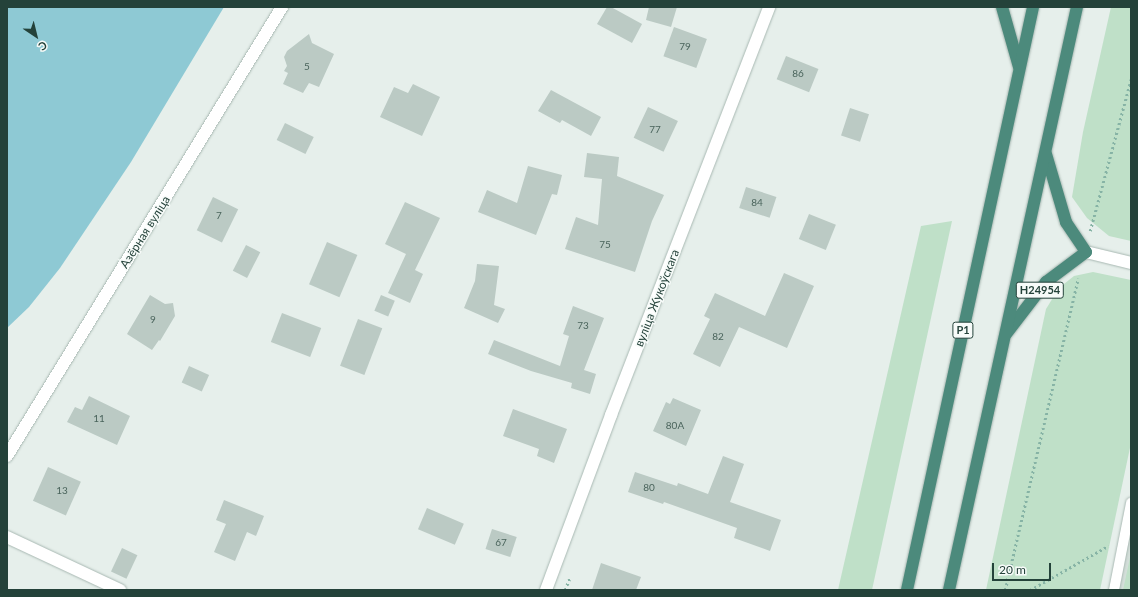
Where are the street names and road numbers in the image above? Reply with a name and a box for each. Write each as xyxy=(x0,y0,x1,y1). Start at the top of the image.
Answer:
street label: Азёрная вуліца xyxy=(117,193,173,271)
street label: вуліца Жукоўскага xyxy=(632,247,682,349)
road number: Н24954 xyxy=(1015,281,1065,299)
road number: Р1 xyxy=(952,321,974,339)

